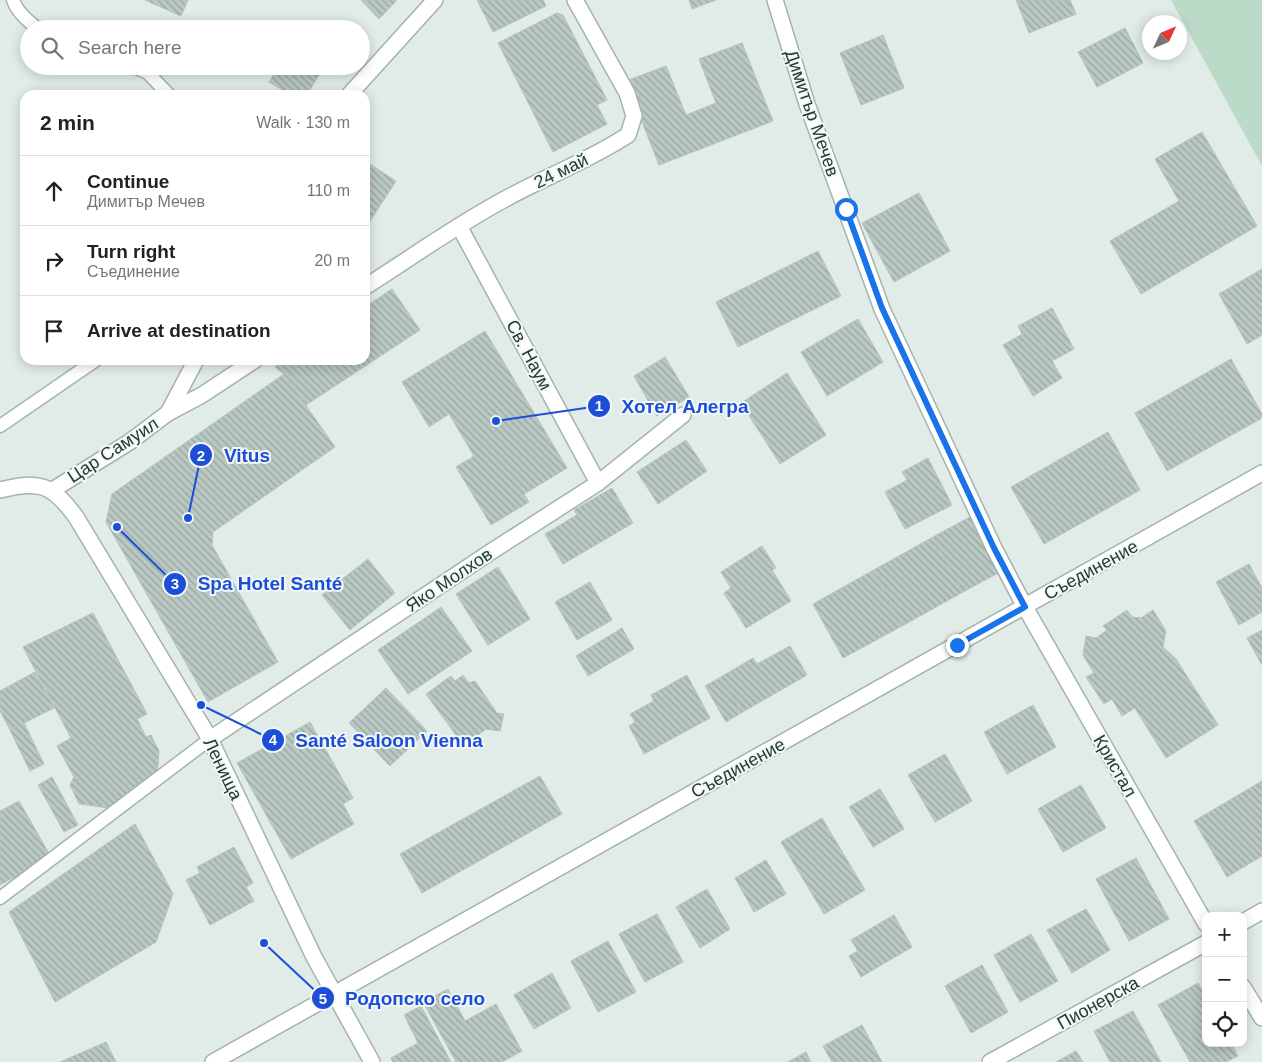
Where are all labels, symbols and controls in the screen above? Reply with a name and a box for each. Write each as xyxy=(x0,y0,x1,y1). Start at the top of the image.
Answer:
north arrow xyxy=(1142,15,1187,60)
search box xyxy=(20,20,370,75)
icon: search xyxy=(38,34,66,62)
text: Search here xyxy=(78,37,182,58)
street label: Димитър Мечев xyxy=(781,47,843,179)
text: 2 min xyxy=(40,111,95,134)
text: Walk · 130 m xyxy=(256,114,350,131)
street label: 24 май xyxy=(531,149,591,193)
text: Continue xyxy=(87,171,169,192)
icon: ahead xyxy=(40,177,68,205)
text: 110 m xyxy=(307,182,350,199)
text: Димитър Мечев xyxy=(87,193,205,210)
route start xyxy=(835,198,858,221)
text: Turn right xyxy=(87,241,175,262)
icon: right xyxy=(40,247,68,275)
text: 20 m xyxy=(314,252,350,269)
text: Съединение xyxy=(87,263,180,280)
icon: arrive xyxy=(40,317,68,345)
street label: Св. Наум xyxy=(502,317,556,393)
text: Arrive at destination xyxy=(87,320,271,341)
callout: Хотел Алегра xyxy=(587,389,759,423)
text: Хотел Алегра xyxy=(622,396,749,417)
text: 1 xyxy=(595,397,603,414)
street label: Цар Самуил xyxy=(64,413,162,487)
callout: Vitus xyxy=(189,438,280,472)
text: Vitus xyxy=(224,445,270,466)
text: 2 xyxy=(197,447,205,464)
street label: Съединение xyxy=(1041,536,1141,604)
street label: Яко Молхов xyxy=(402,544,496,616)
callout: Spa Hotel Santé xyxy=(162,567,352,601)
text: Spa Hotel Santé xyxy=(198,573,342,594)
text: 3 xyxy=(171,575,179,592)
route end xyxy=(946,634,969,657)
callout: Santé Saloon Vienna xyxy=(260,723,493,757)
text: Santé Saloon Vienna xyxy=(295,730,483,751)
text: 4 xyxy=(269,731,278,748)
street label: Кристал xyxy=(1089,732,1141,800)
street label: Съединение xyxy=(688,734,788,802)
street label: Ленища xyxy=(199,735,247,804)
map controls xyxy=(1202,912,1247,1047)
button: + xyxy=(1202,912,1247,957)
button: − xyxy=(1202,957,1247,1002)
street label: Пионерска xyxy=(1054,972,1143,1034)
callout: Родопско село xyxy=(310,981,495,1015)
text: Родопско село xyxy=(345,988,485,1009)
text: 5 xyxy=(319,990,327,1007)
button: locate xyxy=(1202,1002,1247,1047)

